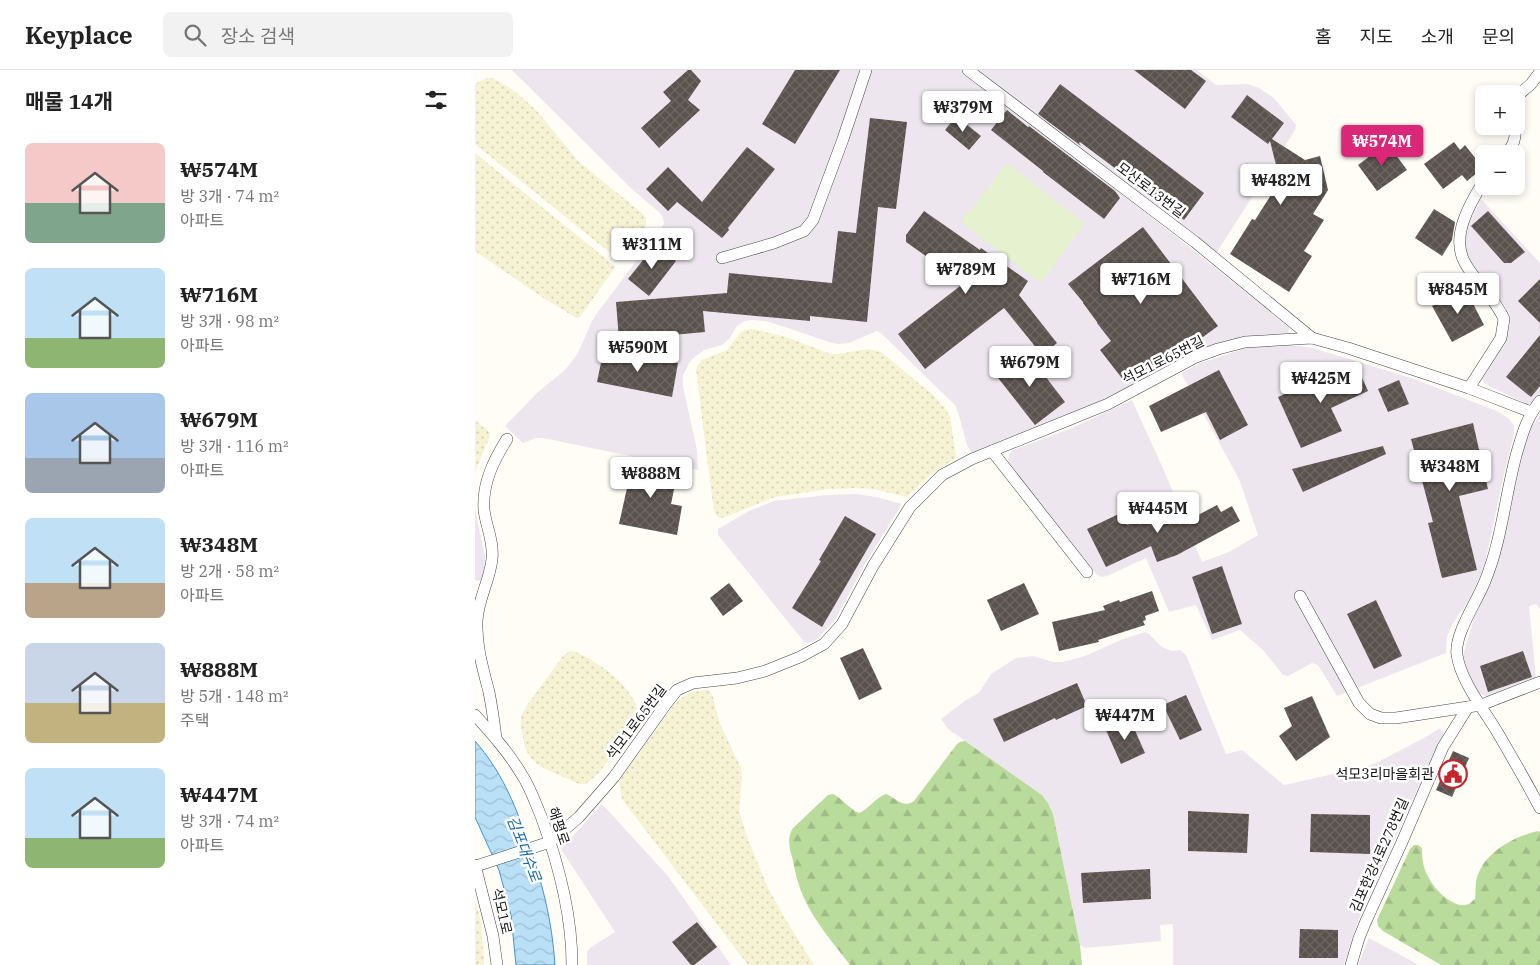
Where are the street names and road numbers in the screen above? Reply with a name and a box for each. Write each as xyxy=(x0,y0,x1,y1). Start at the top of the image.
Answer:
street label: 모산로13번길 xyxy=(1113,158,1189,222)
street label: 석모1로65번길 xyxy=(1119,332,1207,388)
street label: 석모1로65번길 xyxy=(602,681,670,763)
street label: 김포한강4로278번길 xyxy=(1346,795,1412,915)
street label: 해평로 xyxy=(544,805,574,847)
street label: 석모1로 xyxy=(488,886,516,936)

